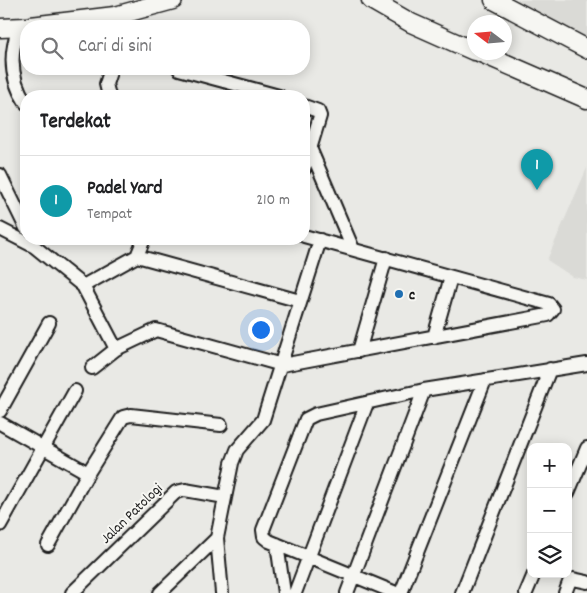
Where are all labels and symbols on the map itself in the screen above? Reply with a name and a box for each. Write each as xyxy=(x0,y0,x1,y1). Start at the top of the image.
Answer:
north arrow xyxy=(467,15,512,60)
pin: 1 xyxy=(521,149,553,190)
place label: c xyxy=(409,285,415,307)
marker: c xyxy=(393,288,405,300)
your location xyxy=(248,317,274,343)
street label: Jalan Patologi xyxy=(96,479,169,550)

